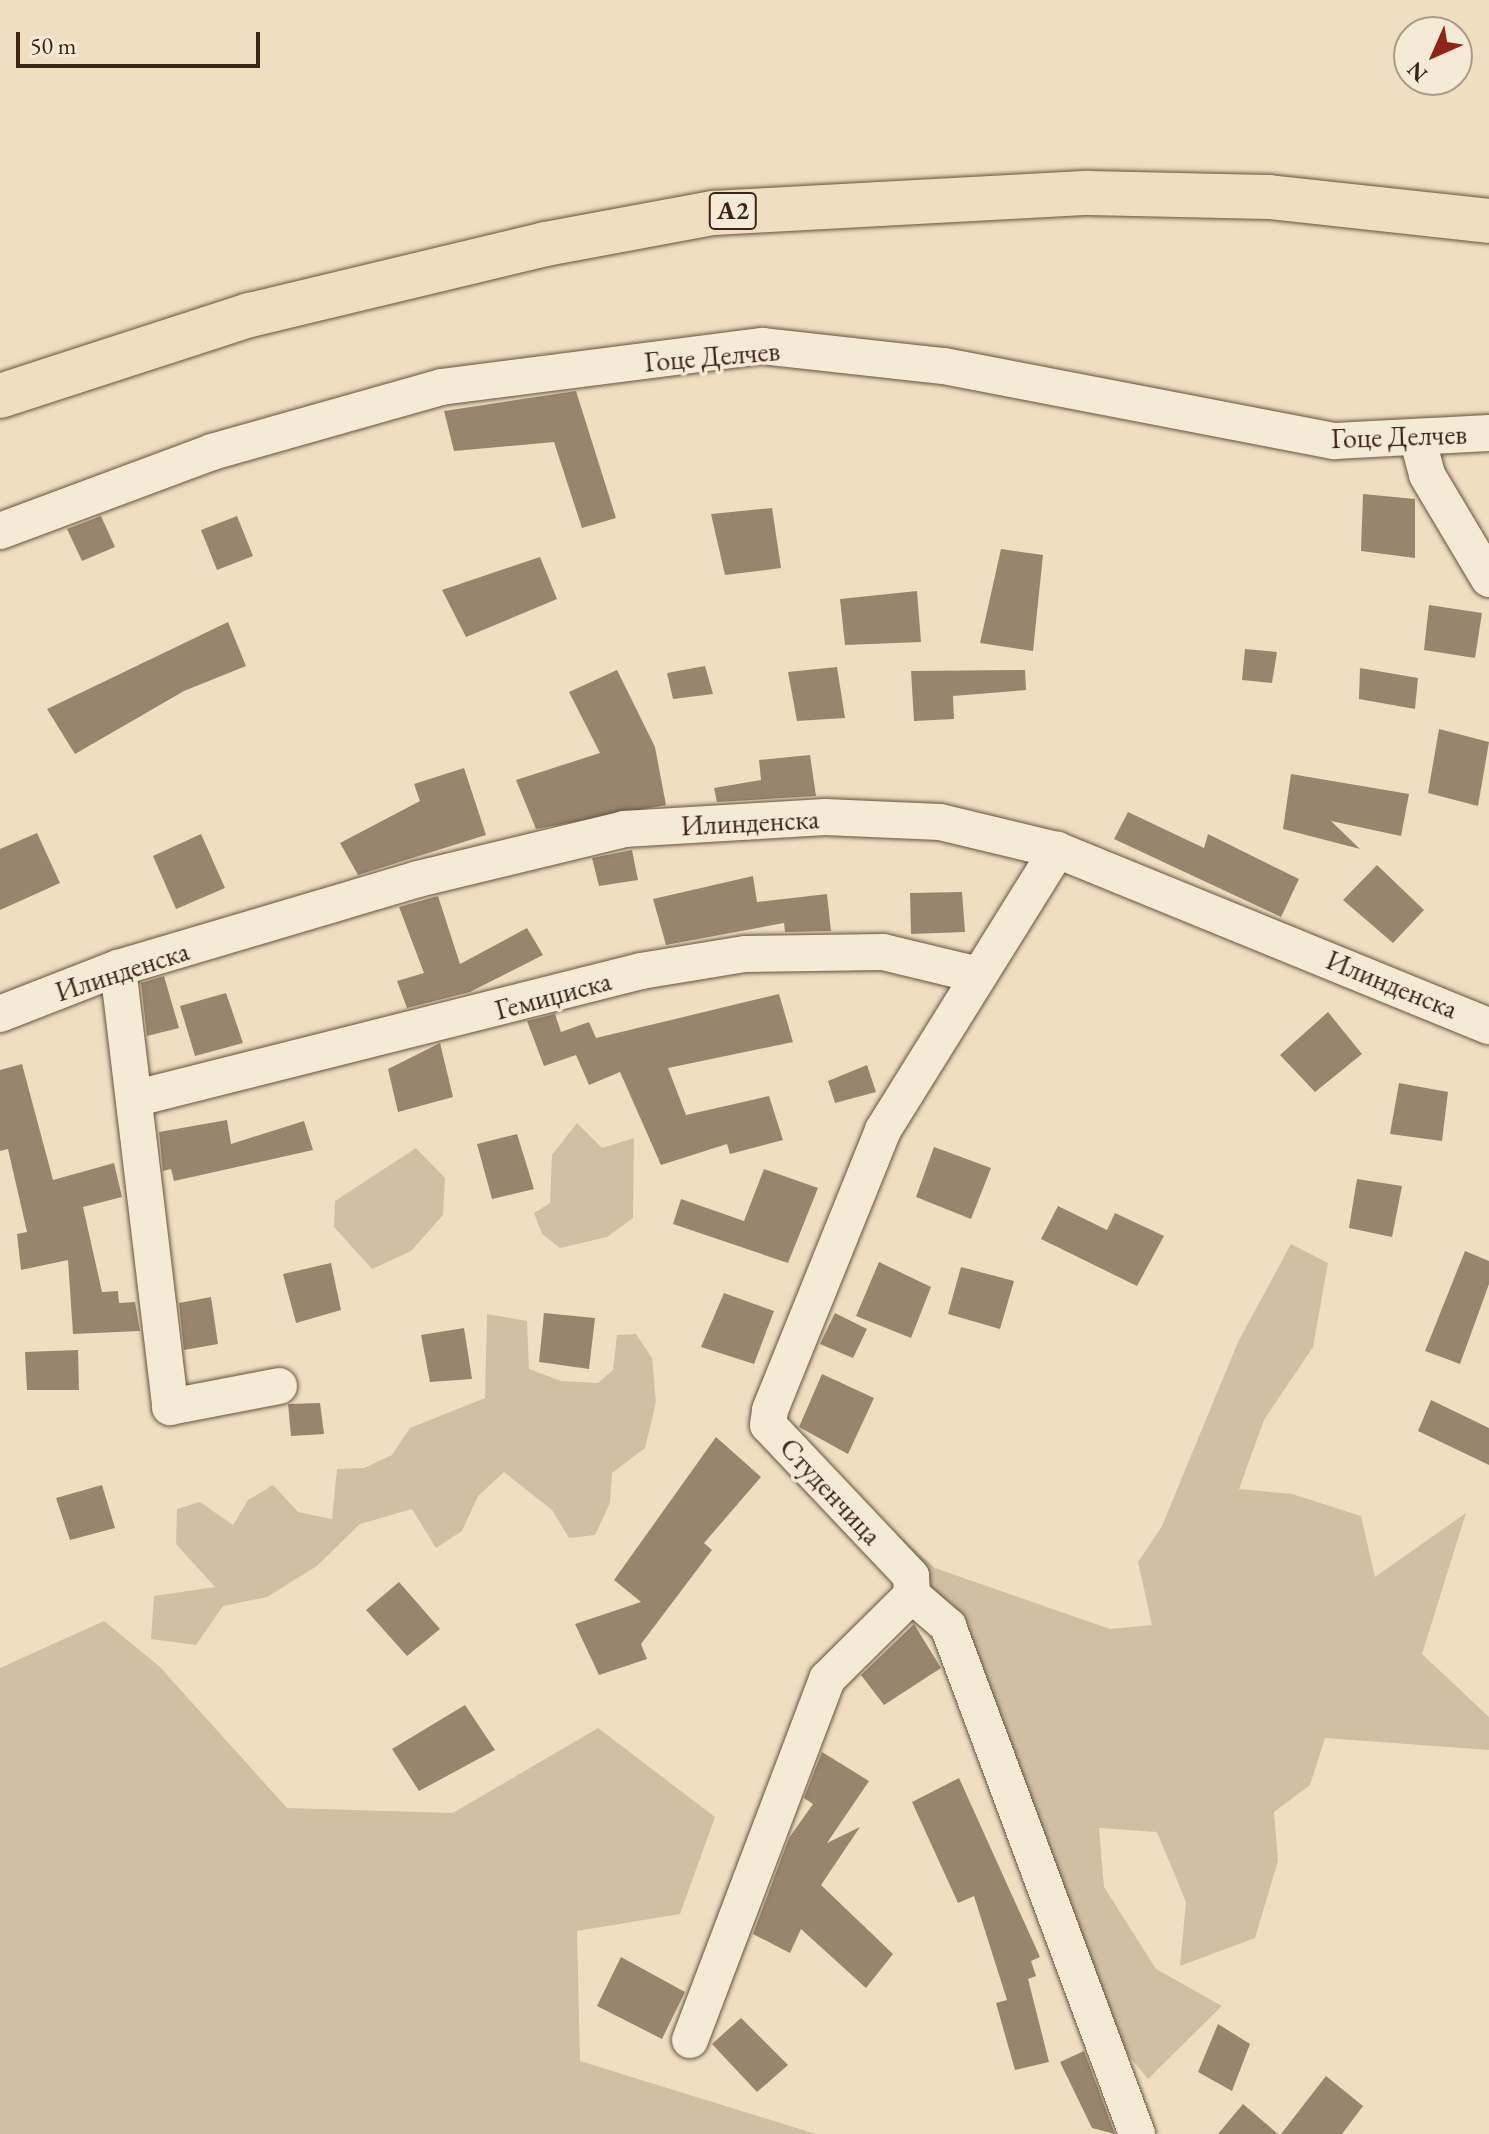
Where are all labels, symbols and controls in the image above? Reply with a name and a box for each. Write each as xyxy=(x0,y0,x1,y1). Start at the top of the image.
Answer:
scale bar xyxy=(20,16,264,66)
north arrow xyxy=(1393,16,1473,96)
text: 50 m xyxy=(30,30,77,61)
text: N xyxy=(1401,55,1434,88)
road number: A2 xyxy=(707,189,759,233)
street label: Гоце Делчев xyxy=(643,333,781,379)
street label: Гоце Делчев xyxy=(1330,417,1468,455)
street label: Илинденска xyxy=(680,802,820,842)
street label: Илинденска xyxy=(51,934,193,1008)
street label: Илинденска xyxy=(1321,942,1463,1026)
street label: Гемиџиска xyxy=(491,963,615,1027)
street label: Студенчица xyxy=(773,1431,889,1551)

